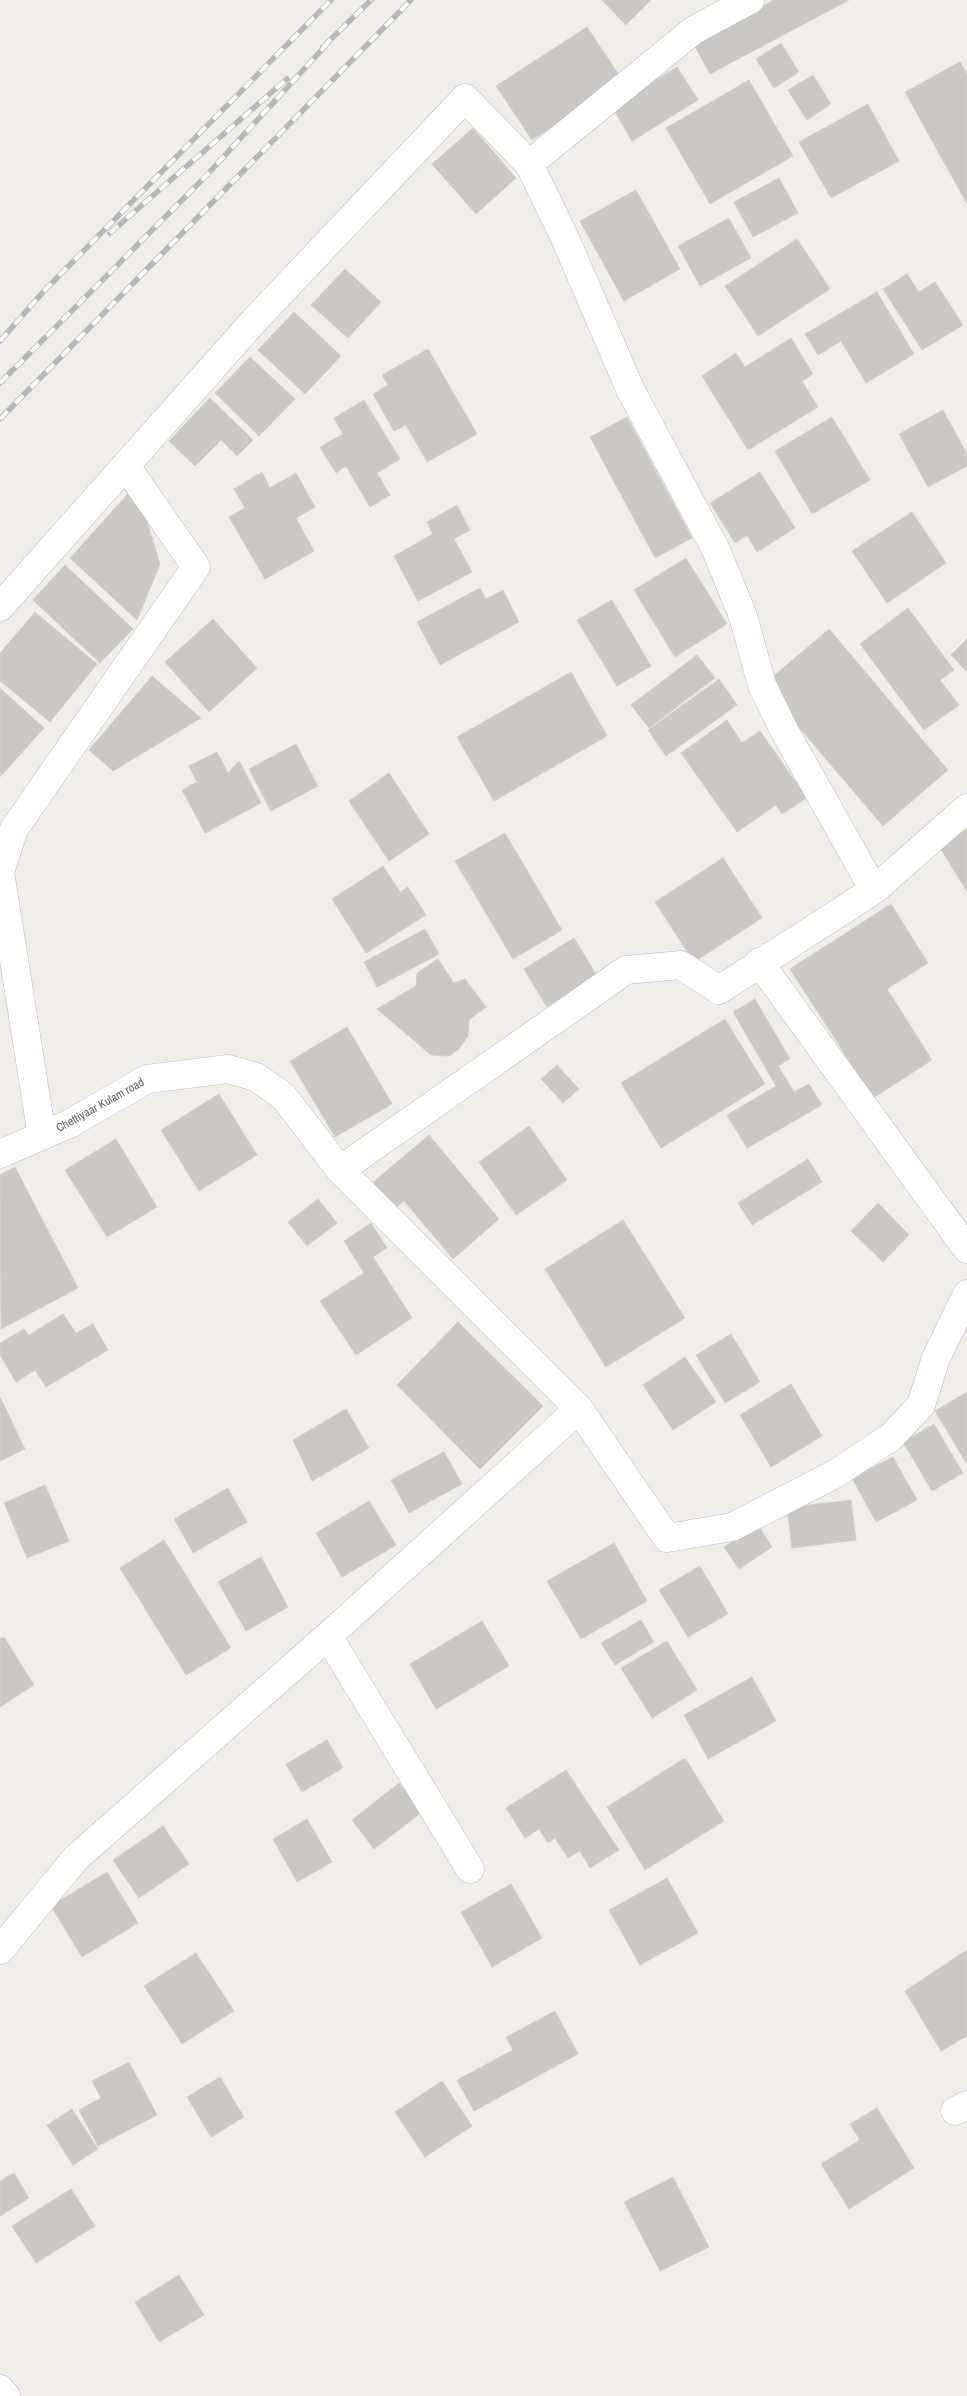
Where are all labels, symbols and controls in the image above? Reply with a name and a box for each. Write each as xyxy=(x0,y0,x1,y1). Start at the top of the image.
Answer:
street label: Chettiyaar Kulam road xyxy=(53,1074,147,1136)

